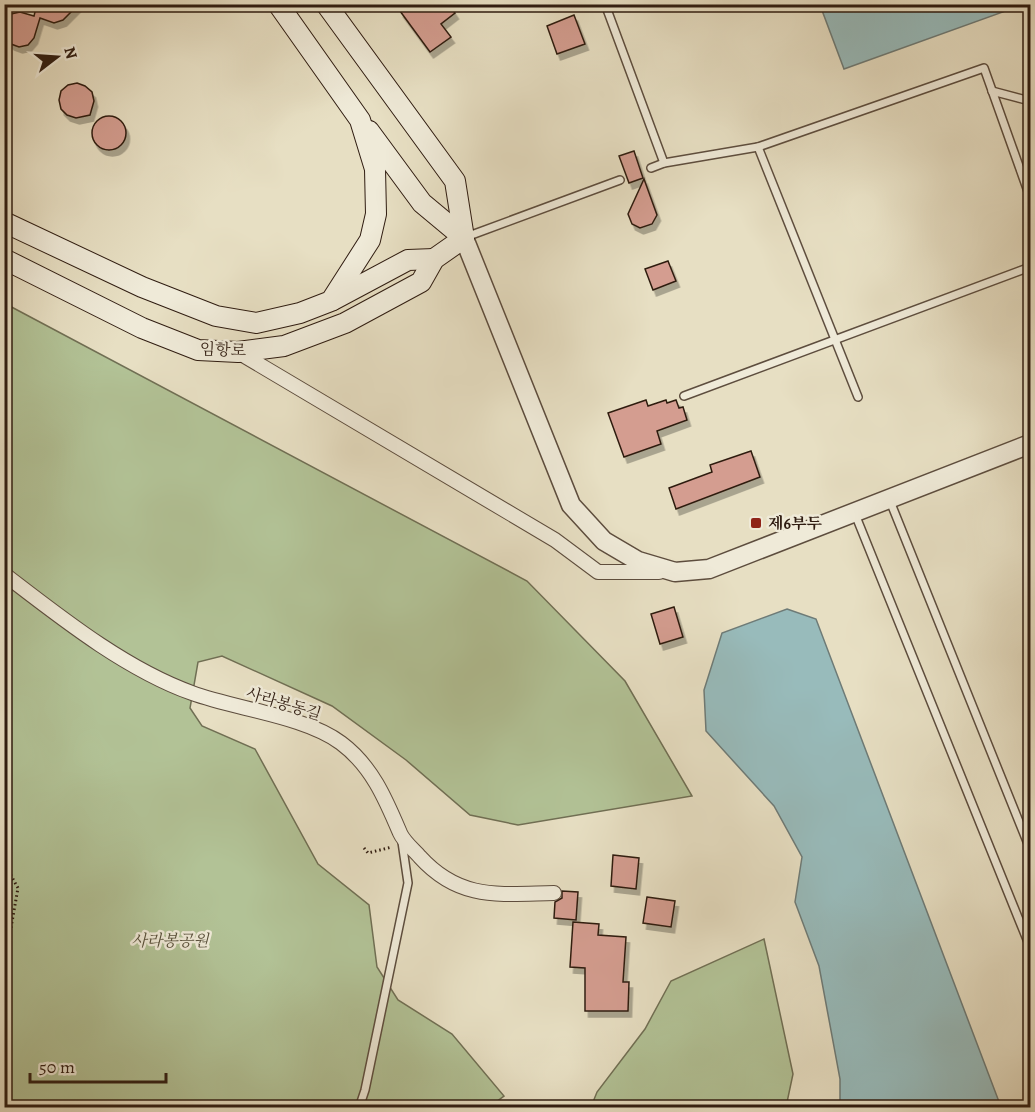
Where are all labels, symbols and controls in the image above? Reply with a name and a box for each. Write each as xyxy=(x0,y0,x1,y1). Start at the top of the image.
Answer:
north arrow xyxy=(27,27,87,87)
text: N xyxy=(58,44,83,62)
street label: 임항로 xyxy=(199,338,247,362)
place label: 제6부두 xyxy=(768,513,822,535)
marker: 제6부두 xyxy=(749,516,763,530)
street label: 사라봉동길 xyxy=(244,682,324,726)
park label: 사라봉공원 xyxy=(131,930,210,952)
scale bar xyxy=(30,1046,166,1084)
text: 50 m xyxy=(39,1055,75,1079)

